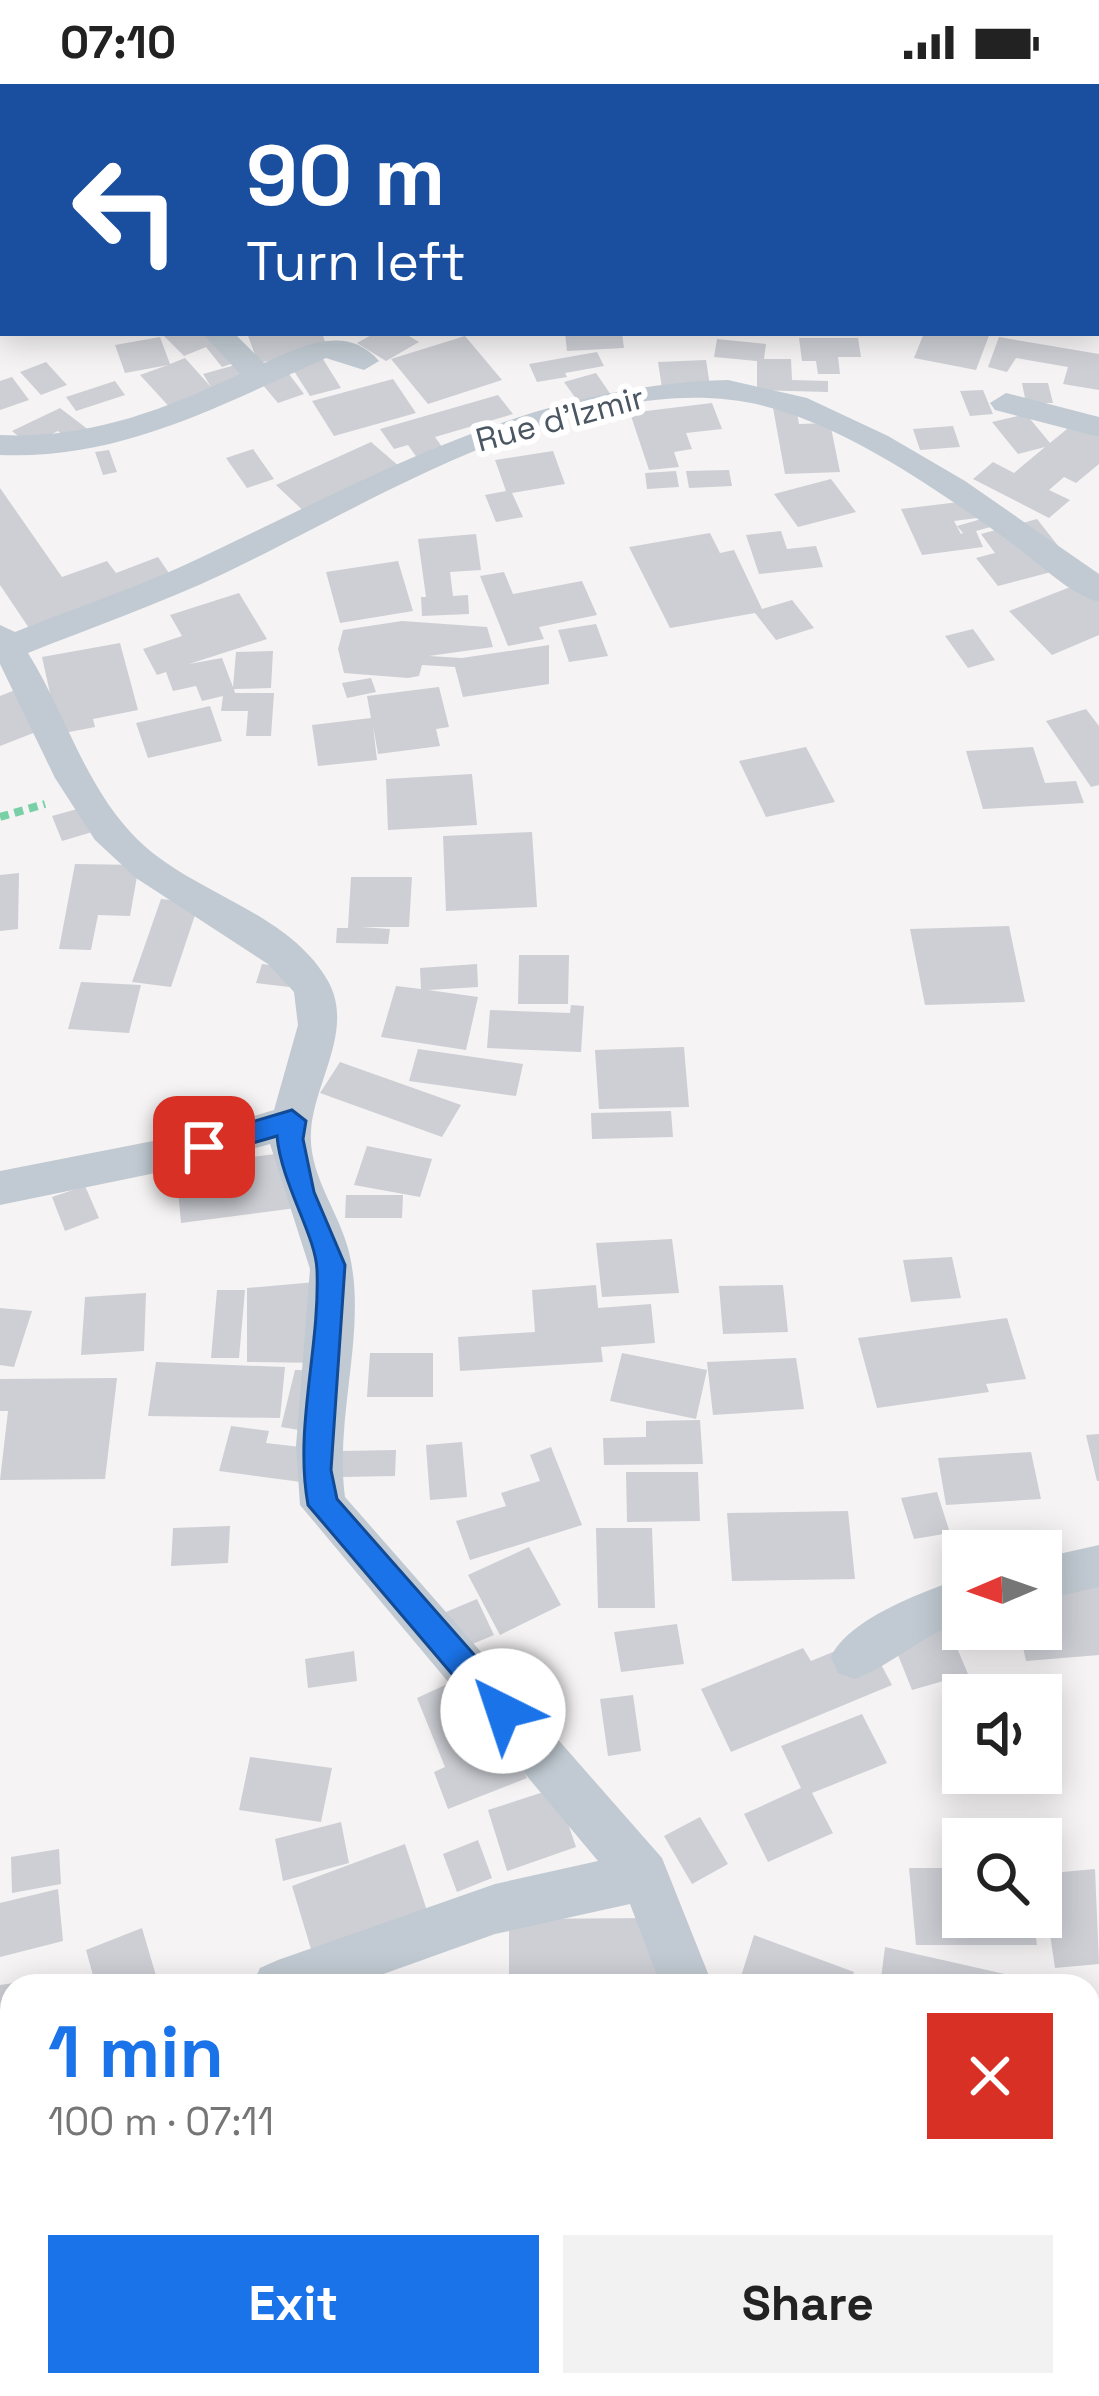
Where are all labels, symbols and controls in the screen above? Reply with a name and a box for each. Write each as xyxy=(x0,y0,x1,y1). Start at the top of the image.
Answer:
text: 07:10 xyxy=(60,14,176,71)
text: 90 m xyxy=(246,122,445,230)
icon: left xyxy=(48,132,204,288)
text: Turn left xyxy=(246,227,466,296)
street label: Rue d'Izmir xyxy=(471,376,649,462)
pin xyxy=(153,1096,255,1198)
icon: arrive xyxy=(171,1114,237,1180)
north arrow xyxy=(942,1530,1062,1650)
map controls xyxy=(942,1530,1062,1938)
position arrow xyxy=(440,1648,566,1774)
button: sound xyxy=(942,1674,1062,1794)
button: search xyxy=(942,1818,1062,1938)
text: 1 min xyxy=(48,2006,224,2098)
button: close xyxy=(927,2013,1053,2139)
text: 100 m · 07:11 xyxy=(48,2097,274,2146)
button: Exit xyxy=(48,2235,539,2373)
button: Share xyxy=(563,2235,1053,2373)

